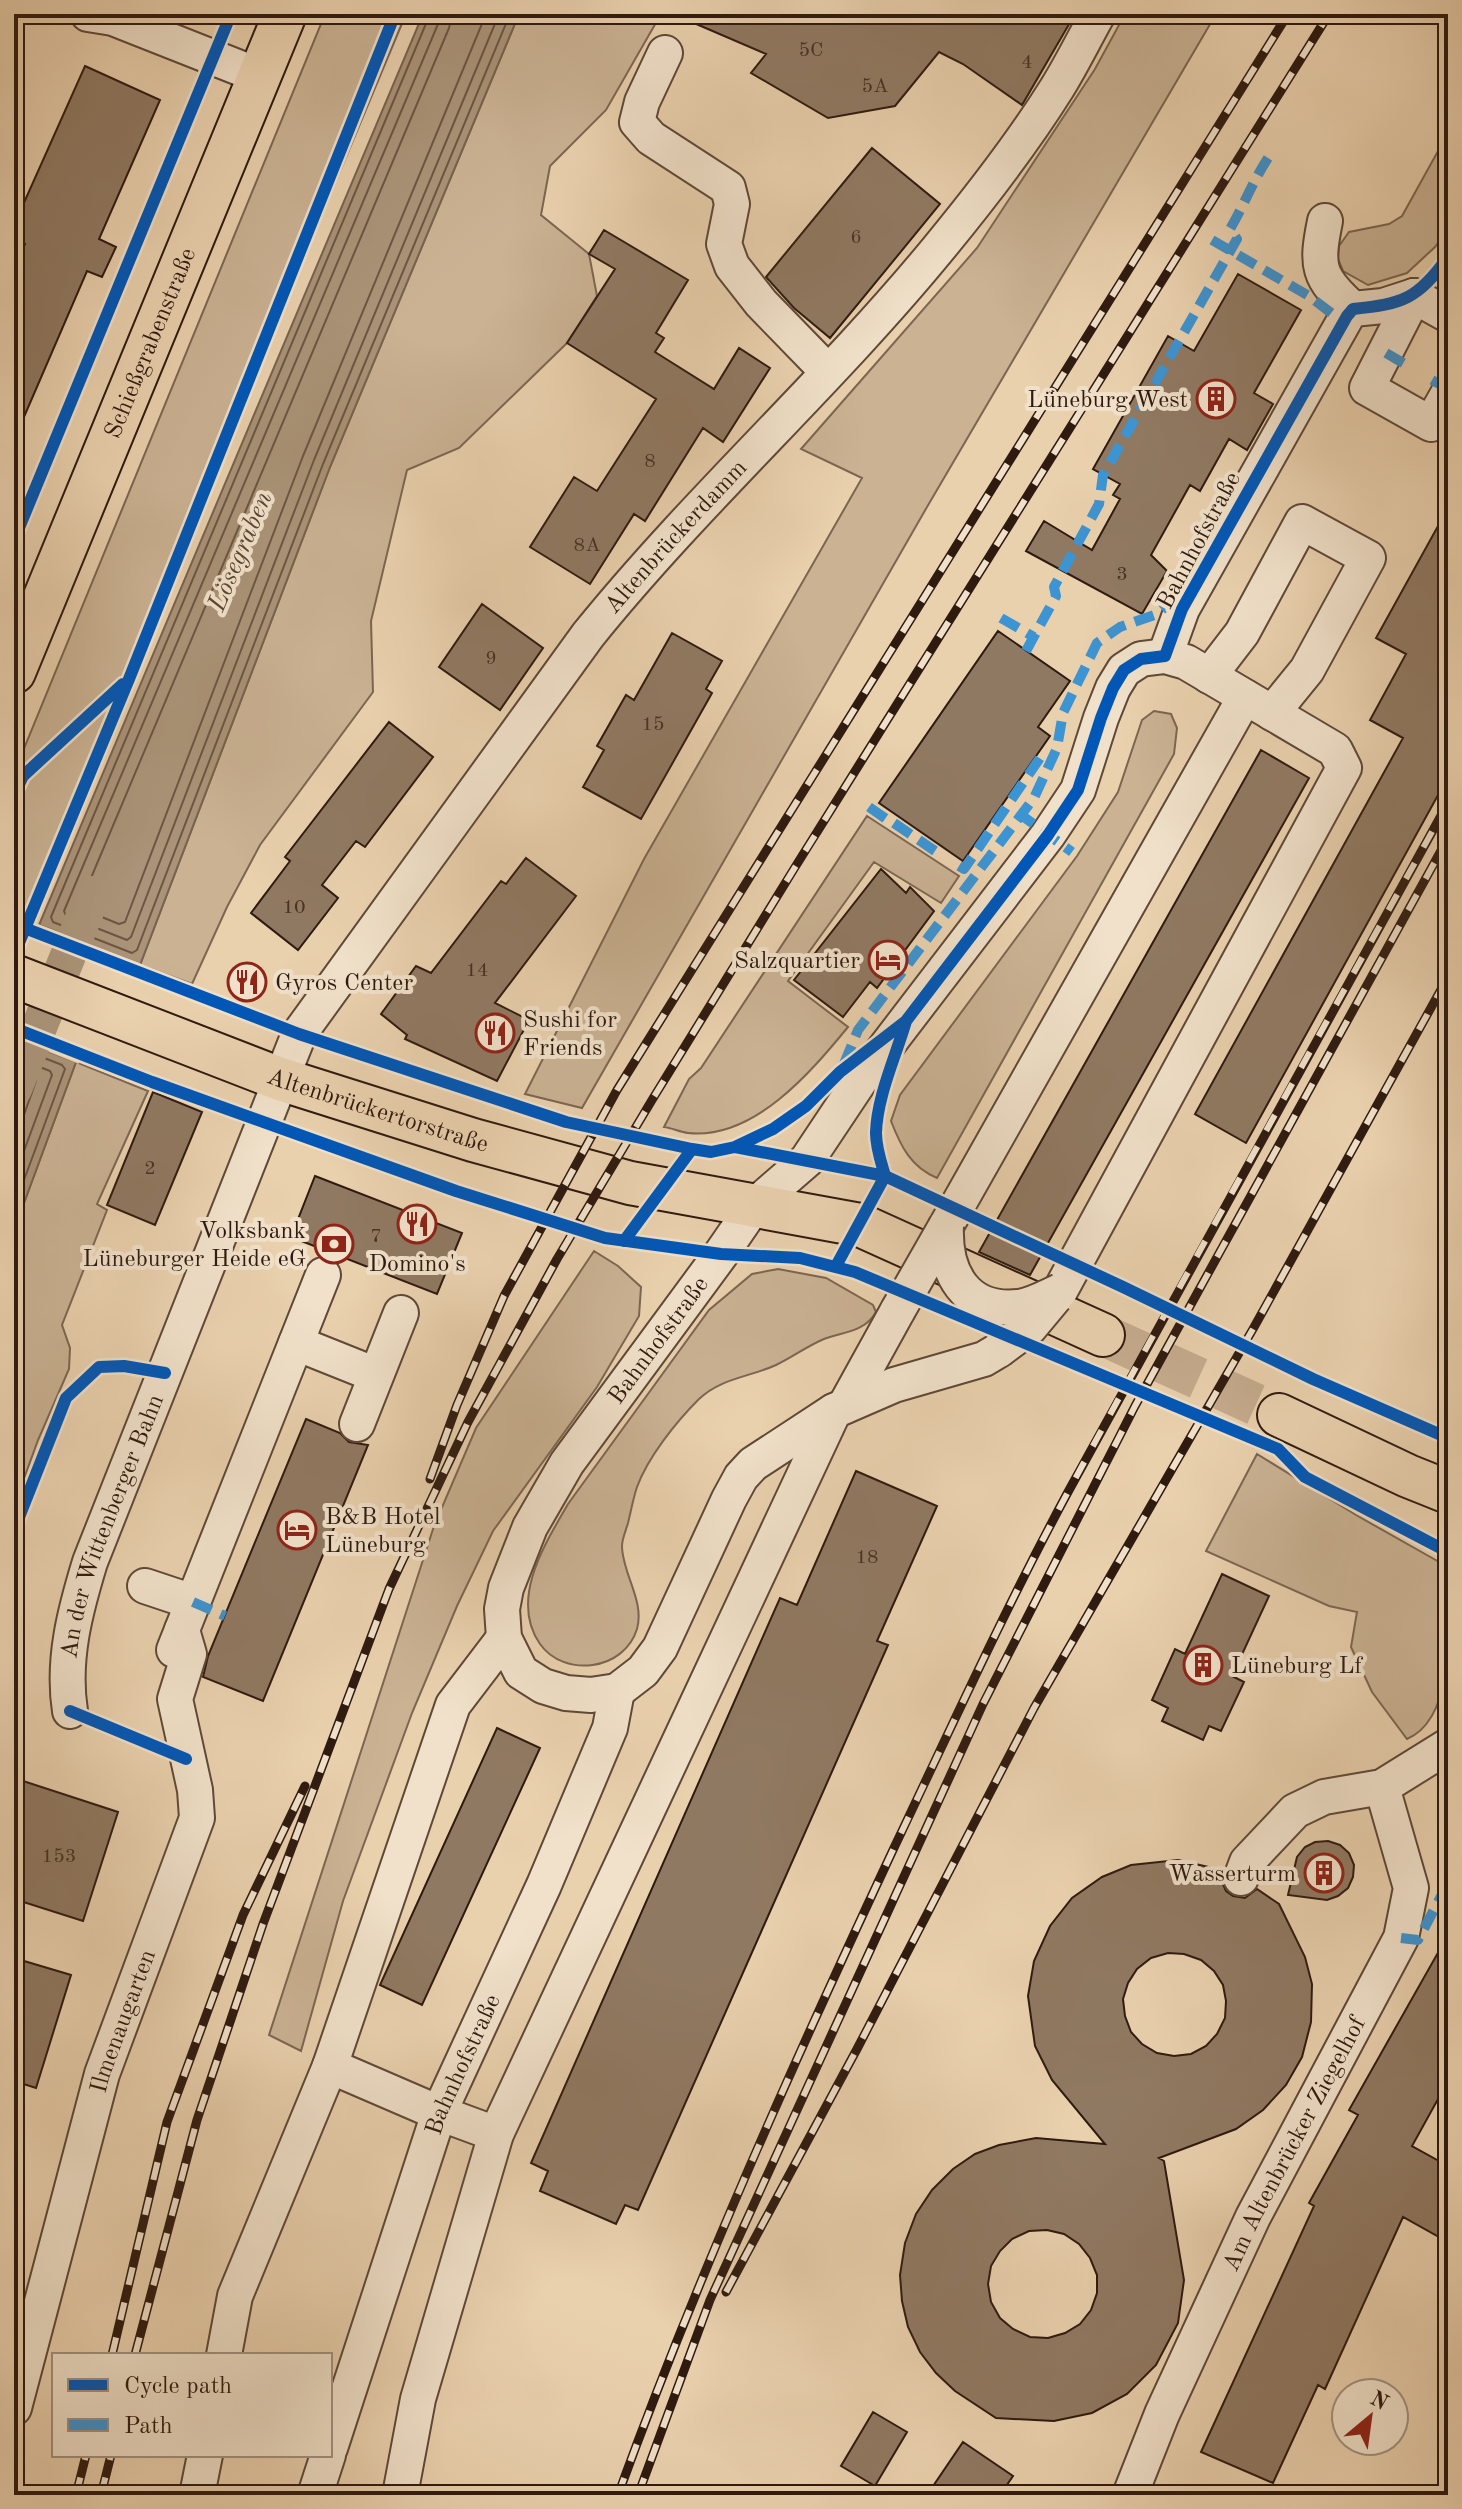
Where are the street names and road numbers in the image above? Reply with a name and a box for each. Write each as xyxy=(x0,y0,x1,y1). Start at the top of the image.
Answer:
street label: Schießgrabenstraße xyxy=(102,245,201,442)
street label: Altenbrückerdamm xyxy=(601,456,752,619)
street label: Bahnhofstraße xyxy=(1154,468,1246,613)
street label: Altenbrückertorstraße xyxy=(263,1065,491,1158)
street label: Bahnhofstraße xyxy=(605,1273,714,1409)
street label: An der Wittenberger Bahn xyxy=(58,1391,169,1660)
street label: Ilmenaugarten xyxy=(88,1947,161,2096)
street label: Bahnhofstraße xyxy=(423,1991,506,2138)
street label: Am Altenbrücker Ziegelhof xyxy=(1220,2012,1372,2275)

